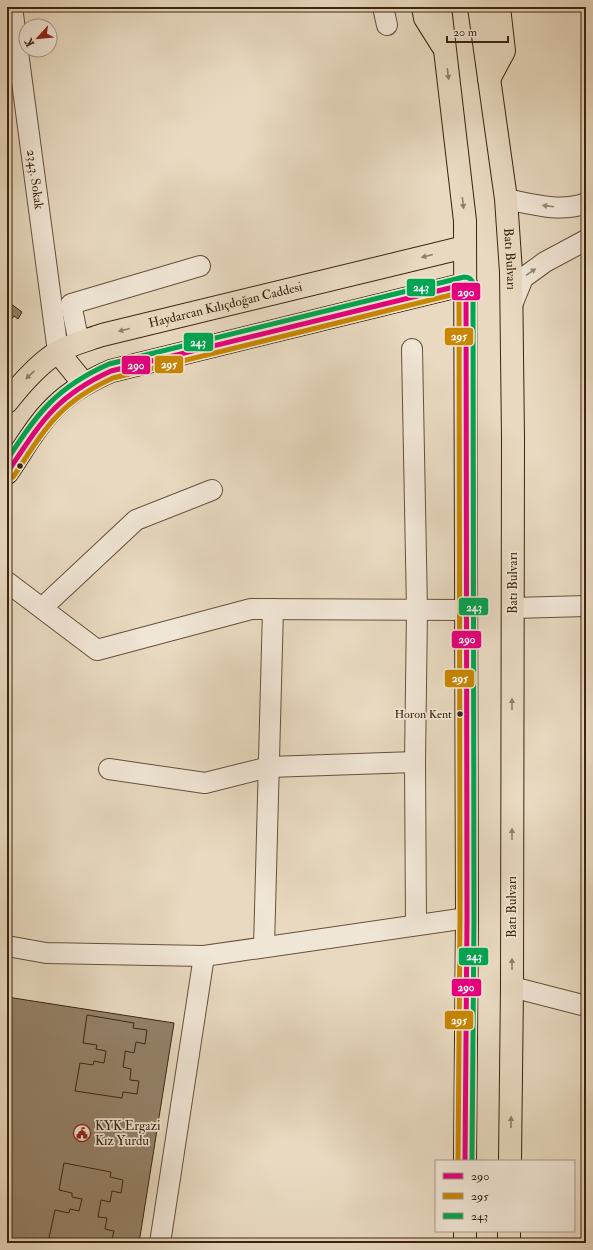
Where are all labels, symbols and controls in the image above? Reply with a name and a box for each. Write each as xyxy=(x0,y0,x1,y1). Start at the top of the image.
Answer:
north arrow xyxy=(18,18,58,58)
scale bar xyxy=(447,18,508,44)
text: 20 m xyxy=(453,25,478,40)
text: K xyxy=(21,35,37,49)
one-way arrow xyxy=(445,68,451,80)
street label: 2343. Sokak xyxy=(23,149,47,211)
one-way arrow xyxy=(460,197,466,209)
one-way arrow xyxy=(542,203,554,209)
street label: Batı Bulvarı xyxy=(500,227,519,291)
one-way arrow xyxy=(421,254,434,260)
one-way arrow xyxy=(526,268,536,276)
line badge: 243 xyxy=(406,278,436,297)
street label: Haydarcan Kılıçdoğan Caddesi xyxy=(147,279,304,331)
text: 243 xyxy=(413,281,429,295)
line badge: 290 xyxy=(451,282,481,301)
text: 290 xyxy=(458,286,475,299)
one-way arrow xyxy=(118,327,130,333)
line badge: 295 xyxy=(444,327,474,346)
text: 295 xyxy=(451,330,467,343)
line badge: 243 xyxy=(183,332,214,352)
text: 243 xyxy=(190,336,206,350)
line badge: 290 xyxy=(121,355,151,375)
line badge: 295 xyxy=(154,355,184,374)
text: 295 xyxy=(161,358,177,371)
text: 290 xyxy=(128,359,145,372)
one-way arrow xyxy=(26,370,35,379)
unlabelled marker xyxy=(15,461,25,471)
street label: Batı Bulvarı xyxy=(505,551,521,614)
line badge: 243 xyxy=(458,597,489,616)
text: 243 xyxy=(466,601,482,615)
line badge: 290 xyxy=(451,630,482,649)
text: 290 xyxy=(459,633,476,646)
line badge: 295 xyxy=(444,669,475,688)
text: 295 xyxy=(452,672,468,685)
one-way arrow xyxy=(509,697,515,710)
place label: Horon Kent xyxy=(394,707,452,722)
marker: Horon Kent xyxy=(455,709,465,719)
one-way arrow xyxy=(509,827,515,840)
street label: Batı Bulvarı xyxy=(504,875,520,938)
line badge: 243 xyxy=(458,947,489,966)
text: 243 xyxy=(466,950,482,964)
one-way arrow xyxy=(509,957,515,970)
line badge: 290 xyxy=(451,978,482,997)
text: 290 xyxy=(458,981,475,994)
line badge: 295 xyxy=(444,1010,474,1030)
text: 295 xyxy=(451,1014,467,1027)
one-way arrow xyxy=(507,1116,514,1128)
place label: KYK Ergazi Kız Yurdu xyxy=(95,1118,161,1149)
public building icon: KYK Ergazi Kız Yurdu xyxy=(72,1123,92,1143)
legend xyxy=(435,1160,575,1232)
text: 290 xyxy=(471,1169,489,1184)
text: 295 xyxy=(471,1189,489,1204)
text: 243 xyxy=(471,1209,488,1224)

